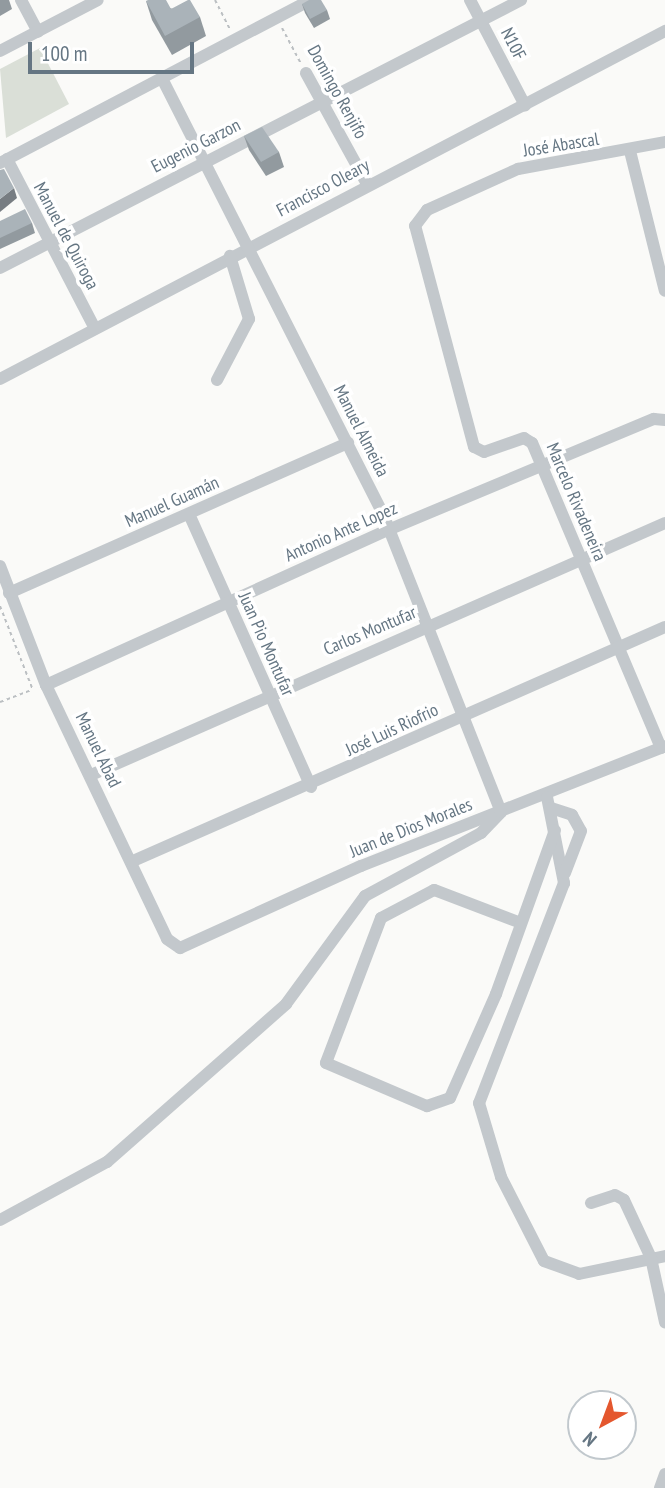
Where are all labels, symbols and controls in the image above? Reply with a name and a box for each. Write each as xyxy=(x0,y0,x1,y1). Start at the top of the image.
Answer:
street label: N10F xyxy=(496,24,530,64)
scale bar xyxy=(32,28,198,72)
text: 100 m xyxy=(41,40,87,67)
street label: Domingo Renjifo xyxy=(302,42,372,142)
street label: Eugenio Garzon xyxy=(148,114,244,178)
street label: José Abascal xyxy=(521,128,601,162)
street label: Francisco Oleary xyxy=(273,155,373,221)
street label: Manuel de Quiroga xyxy=(29,179,103,293)
street label: Manuel Almeida xyxy=(329,381,393,481)
street label: Marcelo Rivadeneira xyxy=(541,440,611,564)
street label: Manuel Guamán xyxy=(122,472,222,532)
street label: Antonio Ante Lopez xyxy=(281,498,401,566)
street label: Juan Pio Montufar xyxy=(233,589,299,699)
street label: Carlos Montufar xyxy=(320,602,420,660)
street label: José Luis Riofrio xyxy=(342,699,442,761)
street label: Manuel Abad xyxy=(71,709,125,791)
street label: Juan de Dios Morales xyxy=(347,794,475,862)
north arrow xyxy=(567,1390,637,1460)
text: N xyxy=(578,1427,601,1452)

